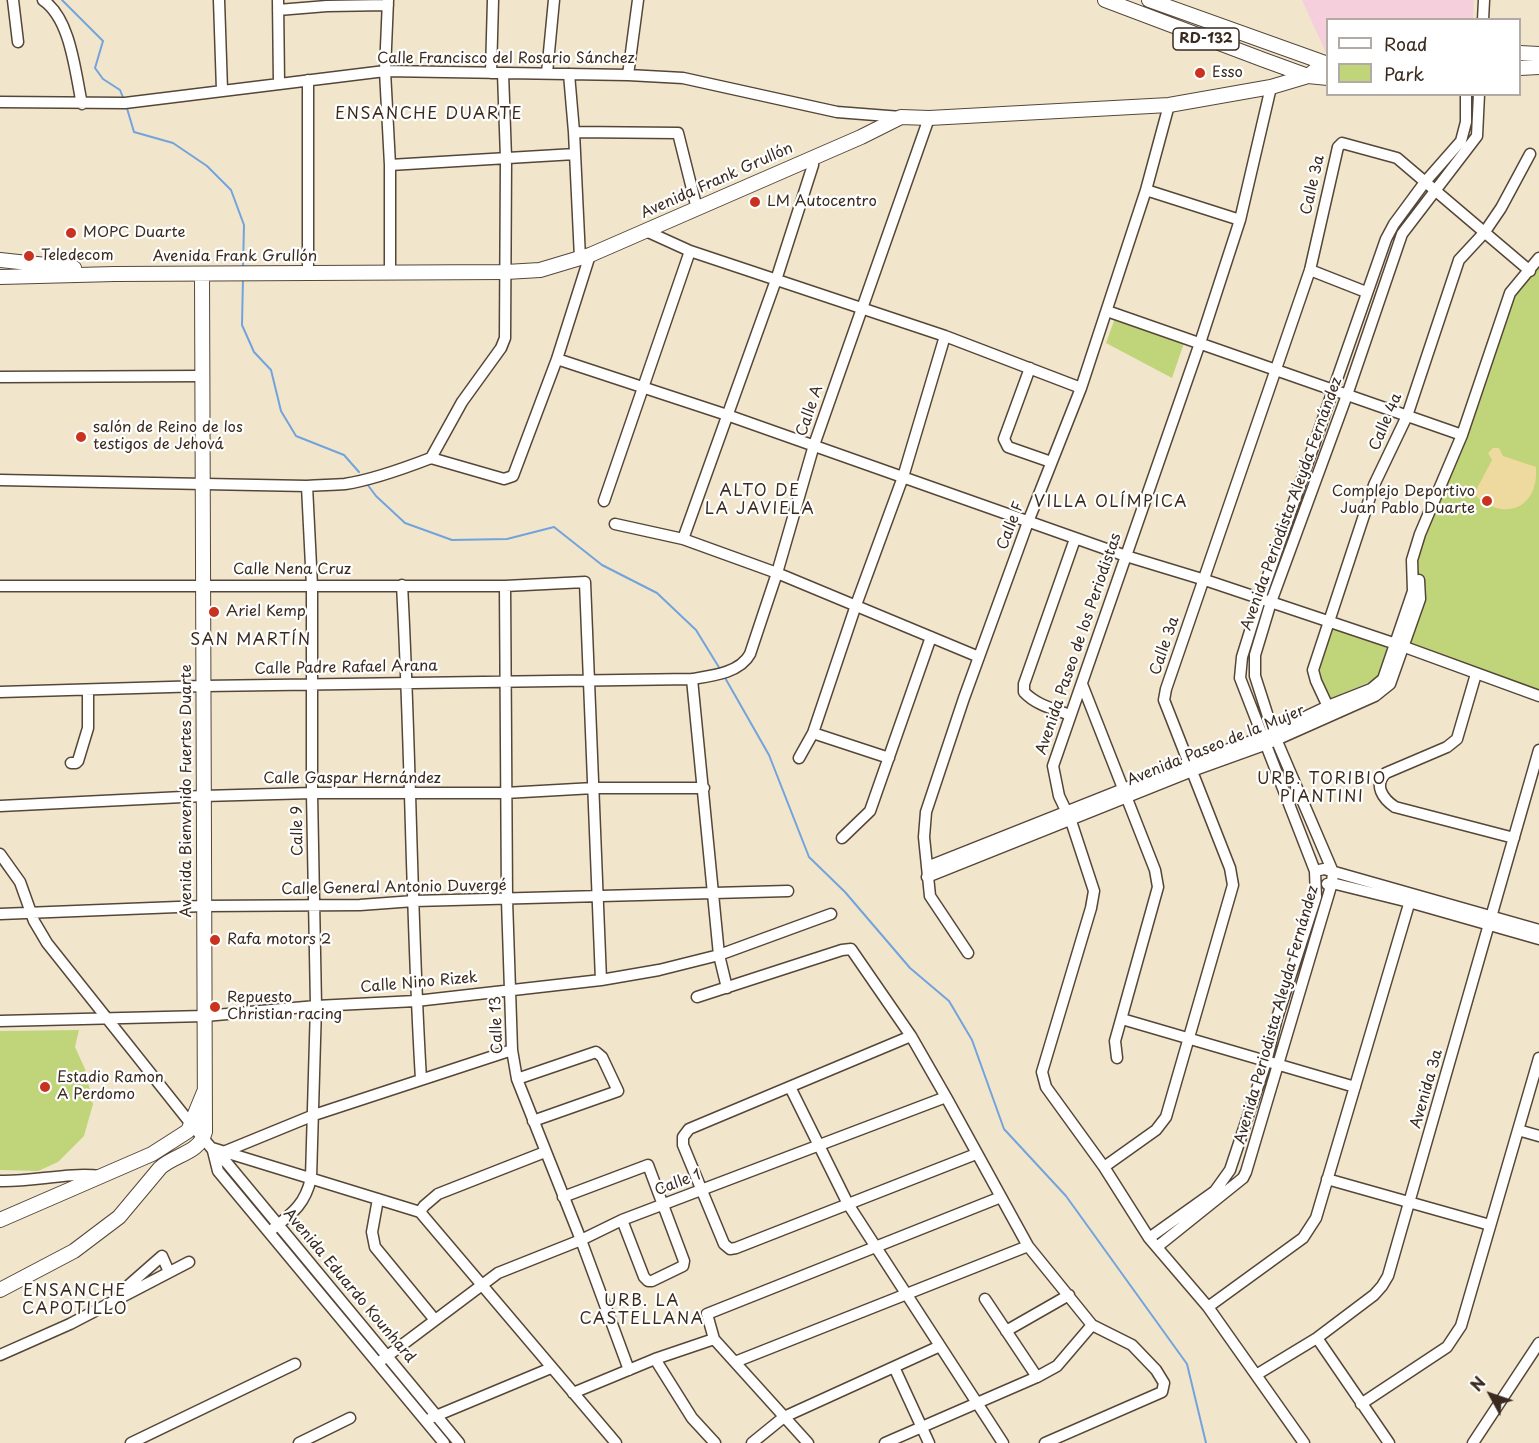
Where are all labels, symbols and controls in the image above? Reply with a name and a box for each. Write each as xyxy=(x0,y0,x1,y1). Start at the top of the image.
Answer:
legend xyxy=(1326,18,1521,96)
road number: RD-132 xyxy=(1173,28,1239,50)
text: Road xyxy=(1384,30,1428,57)
street label: Calle Francisco del Rosario Sánchez xyxy=(377,50,635,68)
text: Park xyxy=(1384,60,1424,87)
place label: Esso xyxy=(1212,64,1243,82)
marker: Esso xyxy=(1193,66,1207,80)
district label: ENSANCHE DUARTE xyxy=(334,105,524,125)
street label: Avenida Frank Grullón xyxy=(638,139,796,223)
street label: Calle 3a xyxy=(1297,153,1329,217)
place label: LM Autocentro xyxy=(767,193,877,211)
marker: LM Autocentro xyxy=(748,195,762,209)
place label: MOPC Duarte xyxy=(83,224,185,242)
marker: MOPC Duarte xyxy=(64,226,78,240)
place label: Teledecom xyxy=(41,247,114,265)
street label: Avenida Frank Grullón xyxy=(153,248,317,266)
marker: Teledecom xyxy=(22,249,36,263)
street label: Avenida Periodista Aleyda Fernández xyxy=(1238,375,1346,633)
street label: Calle A xyxy=(793,383,827,439)
street label: Calle 4a xyxy=(1366,391,1406,453)
place label: salón de Reino de los testigos de Jehová xyxy=(93,419,243,454)
marker: salón de Reino de los testigos de Jehová xyxy=(74,430,88,444)
district label: ALTO DE LA JAVIELA xyxy=(706,482,814,520)
place label: Complejo Deportivo Juan Pablo Duarte xyxy=(1332,483,1475,518)
district label: VILLA OLÍMPICA xyxy=(1035,493,1187,513)
marker: Complejo Deportivo Juan Pablo Duarte xyxy=(1480,494,1494,508)
street label: Calle F xyxy=(994,499,1028,553)
street label: Avenida Paseo de los Periodistas xyxy=(1033,531,1125,757)
street label: Calle Nena Cruz xyxy=(233,561,351,579)
place label: Ariel Kemp xyxy=(226,603,306,621)
marker: Ariel Kemp xyxy=(207,605,221,619)
street label: Calle 3a xyxy=(1147,614,1183,678)
district label: SAN MARTÍN xyxy=(192,631,310,651)
street label: Calle Padre Rafael Arana xyxy=(254,657,438,679)
street label: Avenida Bienvenido Fuertes Duarte xyxy=(178,664,196,918)
street label: Avenida Paseo de la Mujer xyxy=(1125,702,1307,790)
street label: Calle Gaspar Hernández xyxy=(263,770,441,788)
district label: URB. TORIBIO PIANTINI xyxy=(1257,770,1387,808)
street label: Calle 9 xyxy=(289,806,307,856)
street label: Calle General Antonio Duvergé xyxy=(281,877,507,899)
street label: Avenida Periodista Aleyda Fernández xyxy=(1231,884,1323,1146)
place label: Rafa motors 2 xyxy=(227,931,331,949)
marker: Rafa motors 2 xyxy=(208,933,222,947)
street label: Calle Nino Rizek xyxy=(360,969,478,997)
place label: Repuesto Christian racing xyxy=(227,989,342,1024)
street label: Calle 13 xyxy=(487,996,507,1054)
marker: Repuesto Christian racing xyxy=(208,1000,222,1014)
street label: Avenida 3a xyxy=(1407,1047,1447,1131)
place label: Estadio Ramon A Perdomo xyxy=(57,1069,164,1104)
marker: Estadio Ramon A Perdomo xyxy=(38,1080,52,1094)
street label: Calle 1 xyxy=(652,1166,704,1200)
street label: Avenida Eduardo Kounhard xyxy=(279,1205,419,1367)
district label: ENSANCHE CAPOTILLO xyxy=(22,1282,128,1320)
district label: URB. LA CASTELLANA xyxy=(580,1292,704,1330)
north arrow xyxy=(1461,1365,1521,1425)
text: N xyxy=(1464,1371,1490,1396)

